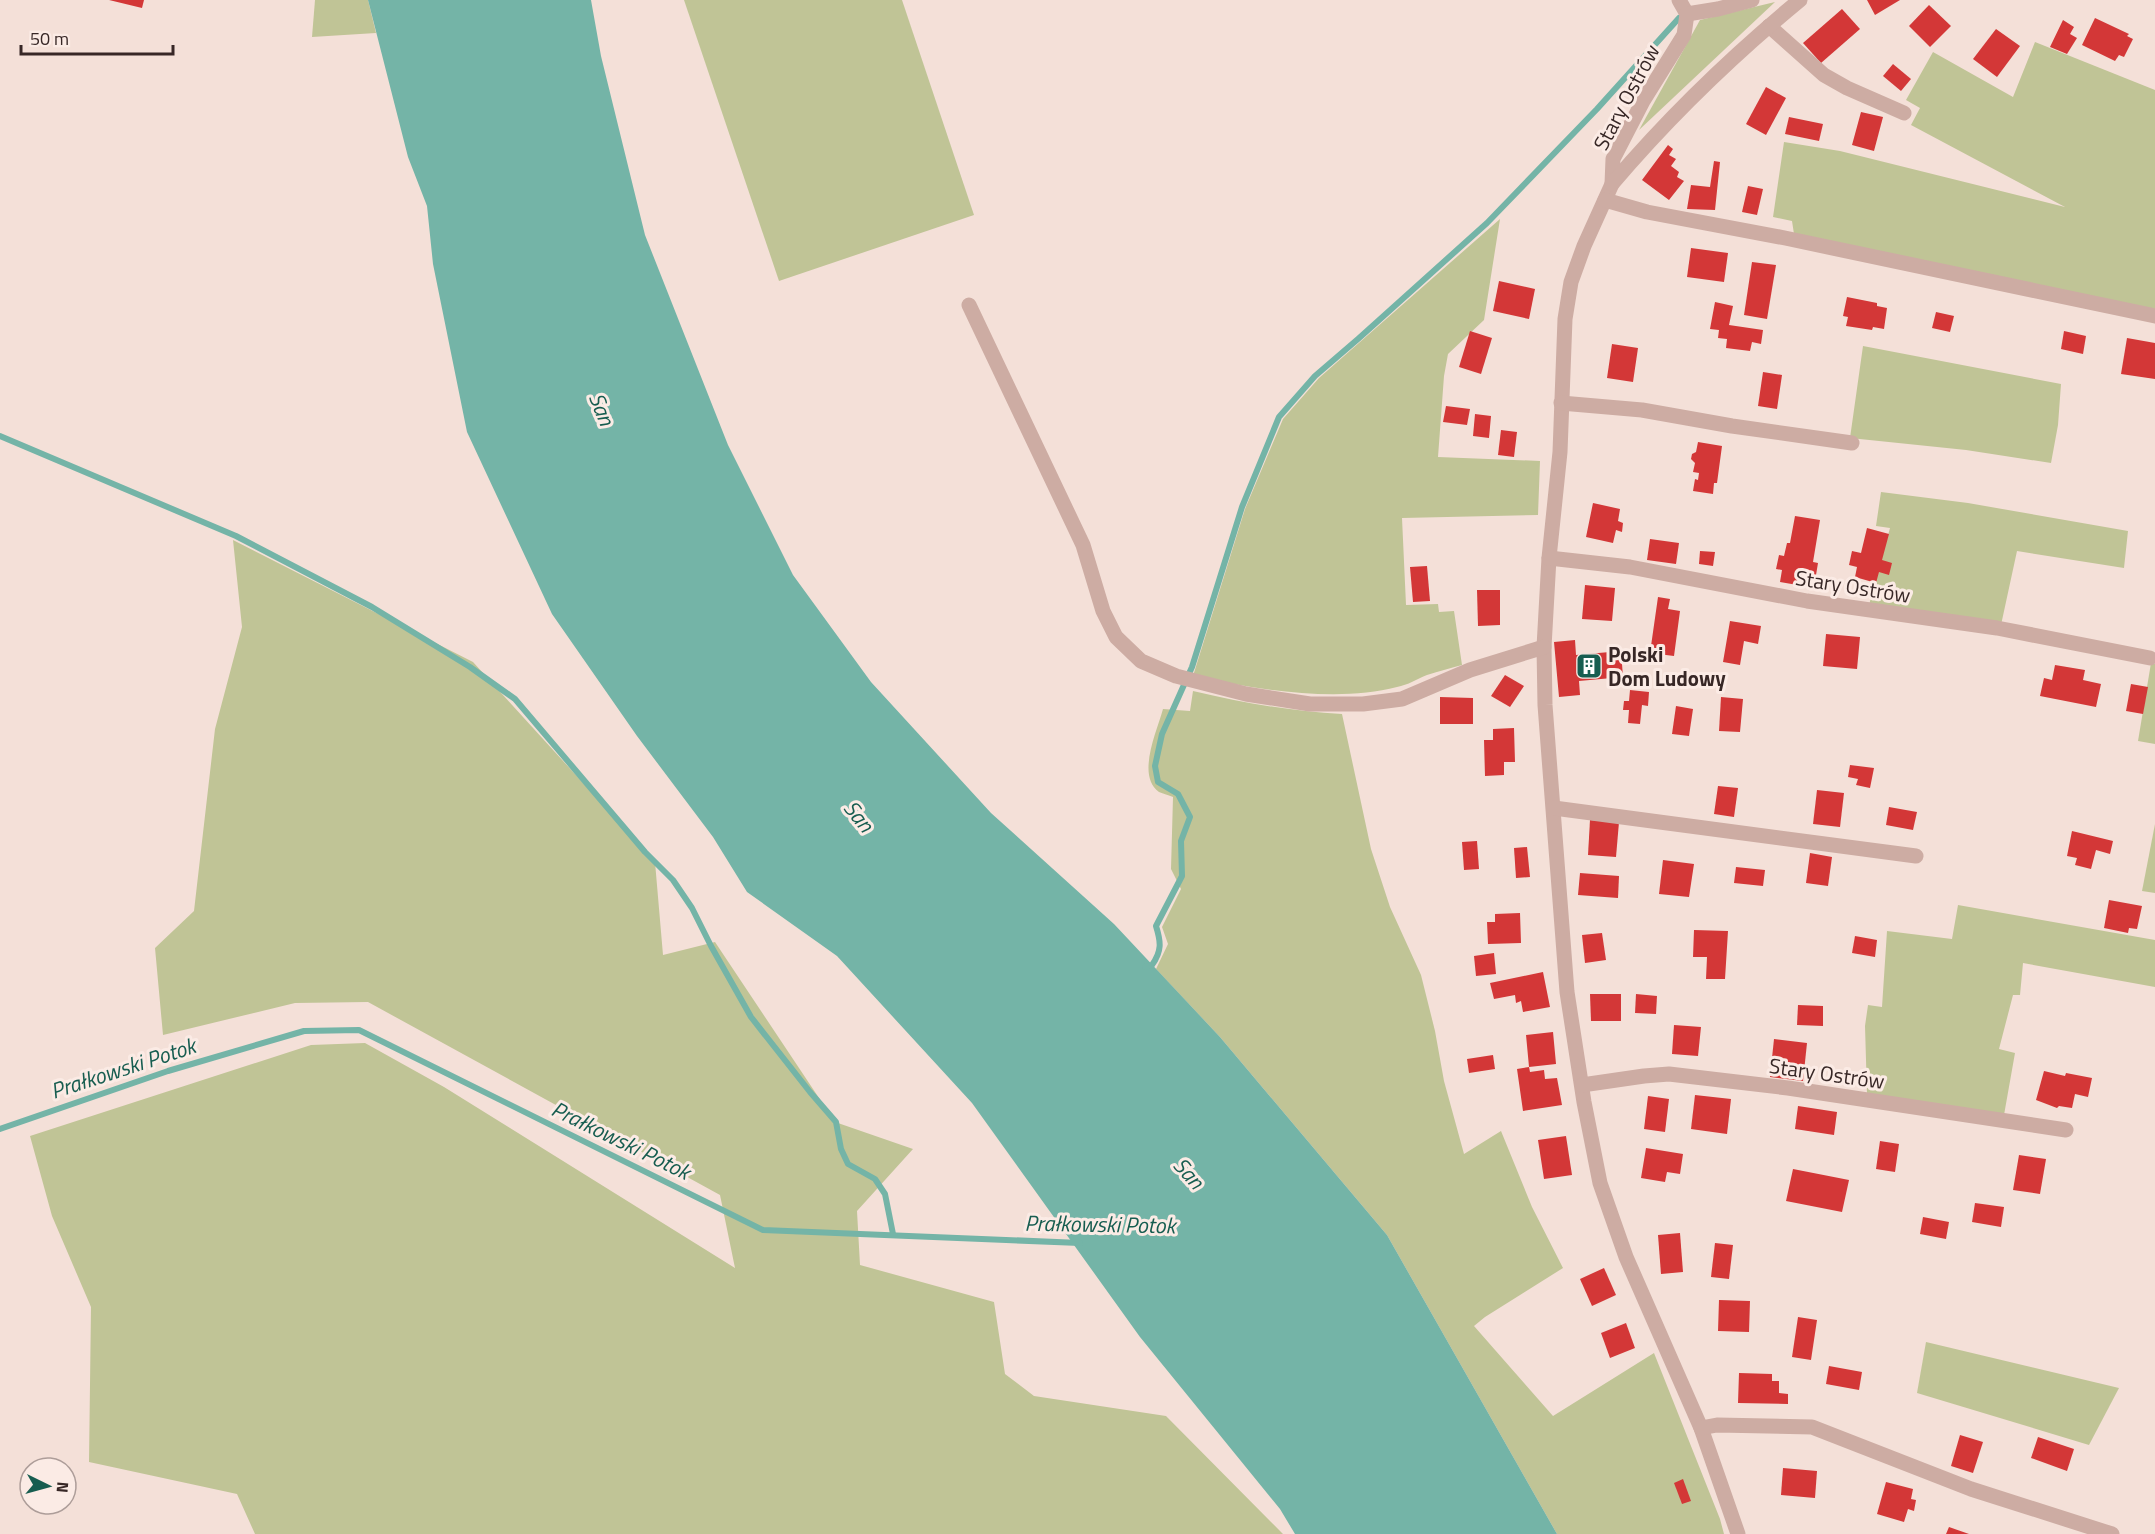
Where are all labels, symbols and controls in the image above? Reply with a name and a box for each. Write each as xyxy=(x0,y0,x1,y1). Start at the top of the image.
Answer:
scale bar xyxy=(21,18,172,56)
text: 50 m xyxy=(30,25,69,52)
street label: Stary Ostrów xyxy=(1585,38,1667,156)
water label: San xyxy=(580,387,624,432)
street label: Stary Ostrów xyxy=(1793,561,1913,611)
place label: Polski Dom Ludowy xyxy=(1608,638,1726,694)
building icon: Polski Dom Ludowy xyxy=(1574,651,1604,681)
water label: San xyxy=(835,793,883,840)
water label: Prałkowski Potok xyxy=(46,1028,202,1107)
street label: Stary Ostrów xyxy=(1767,1049,1887,1097)
water label: Prałkowski Potok xyxy=(546,1092,698,1189)
water label: San xyxy=(1165,1149,1213,1197)
water label: Prałkowski Potok xyxy=(1024,1206,1178,1242)
north arrow xyxy=(18,1456,78,1516)
text: N xyxy=(51,1481,75,1494)

